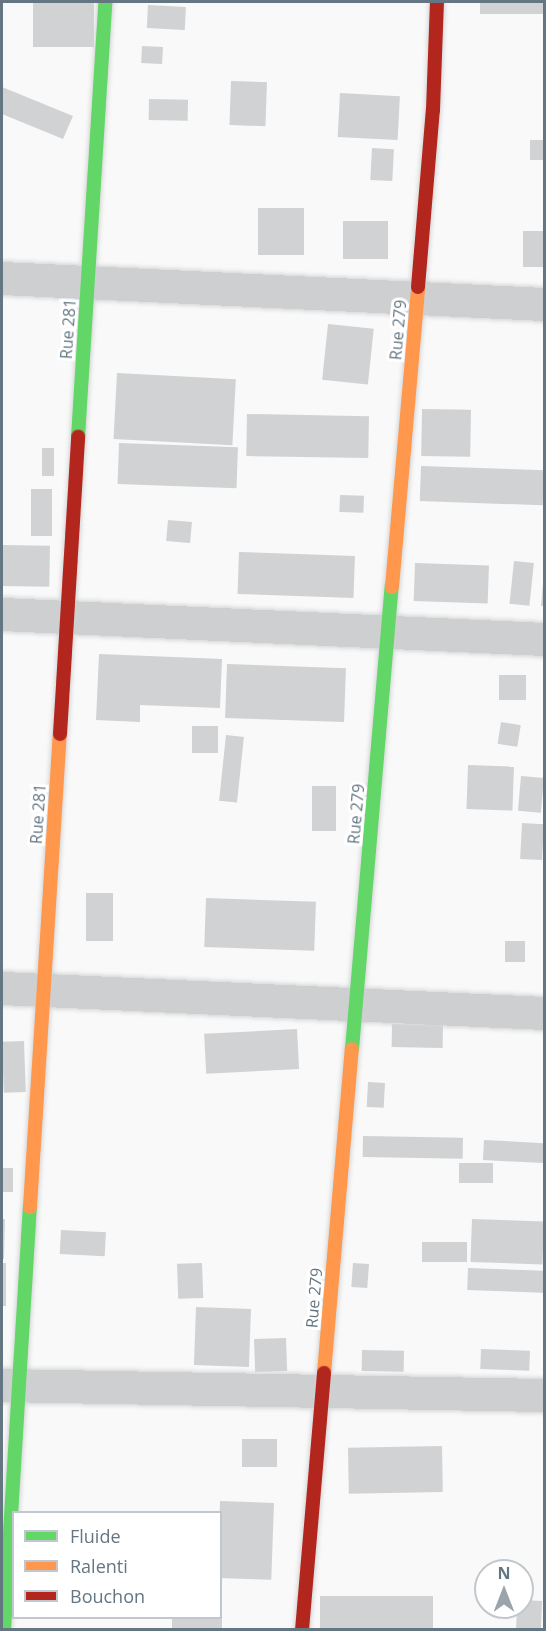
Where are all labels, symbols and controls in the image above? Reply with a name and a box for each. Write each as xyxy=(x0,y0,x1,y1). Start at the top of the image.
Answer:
street label: Rue 281 xyxy=(56,298,80,360)
street label: Rue 279 xyxy=(386,299,410,361)
street label: Rue 281 xyxy=(26,783,50,845)
street label: Rue 279 xyxy=(344,783,368,845)
street label: Rue 279 xyxy=(302,1267,326,1329)
legend xyxy=(12,1511,222,1619)
text: Fluide xyxy=(70,1524,121,1548)
text: Ralenti xyxy=(70,1554,128,1578)
north arrow xyxy=(474,1559,534,1619)
text: N xyxy=(497,1562,511,1584)
text: Bouchon xyxy=(70,1584,145,1608)

